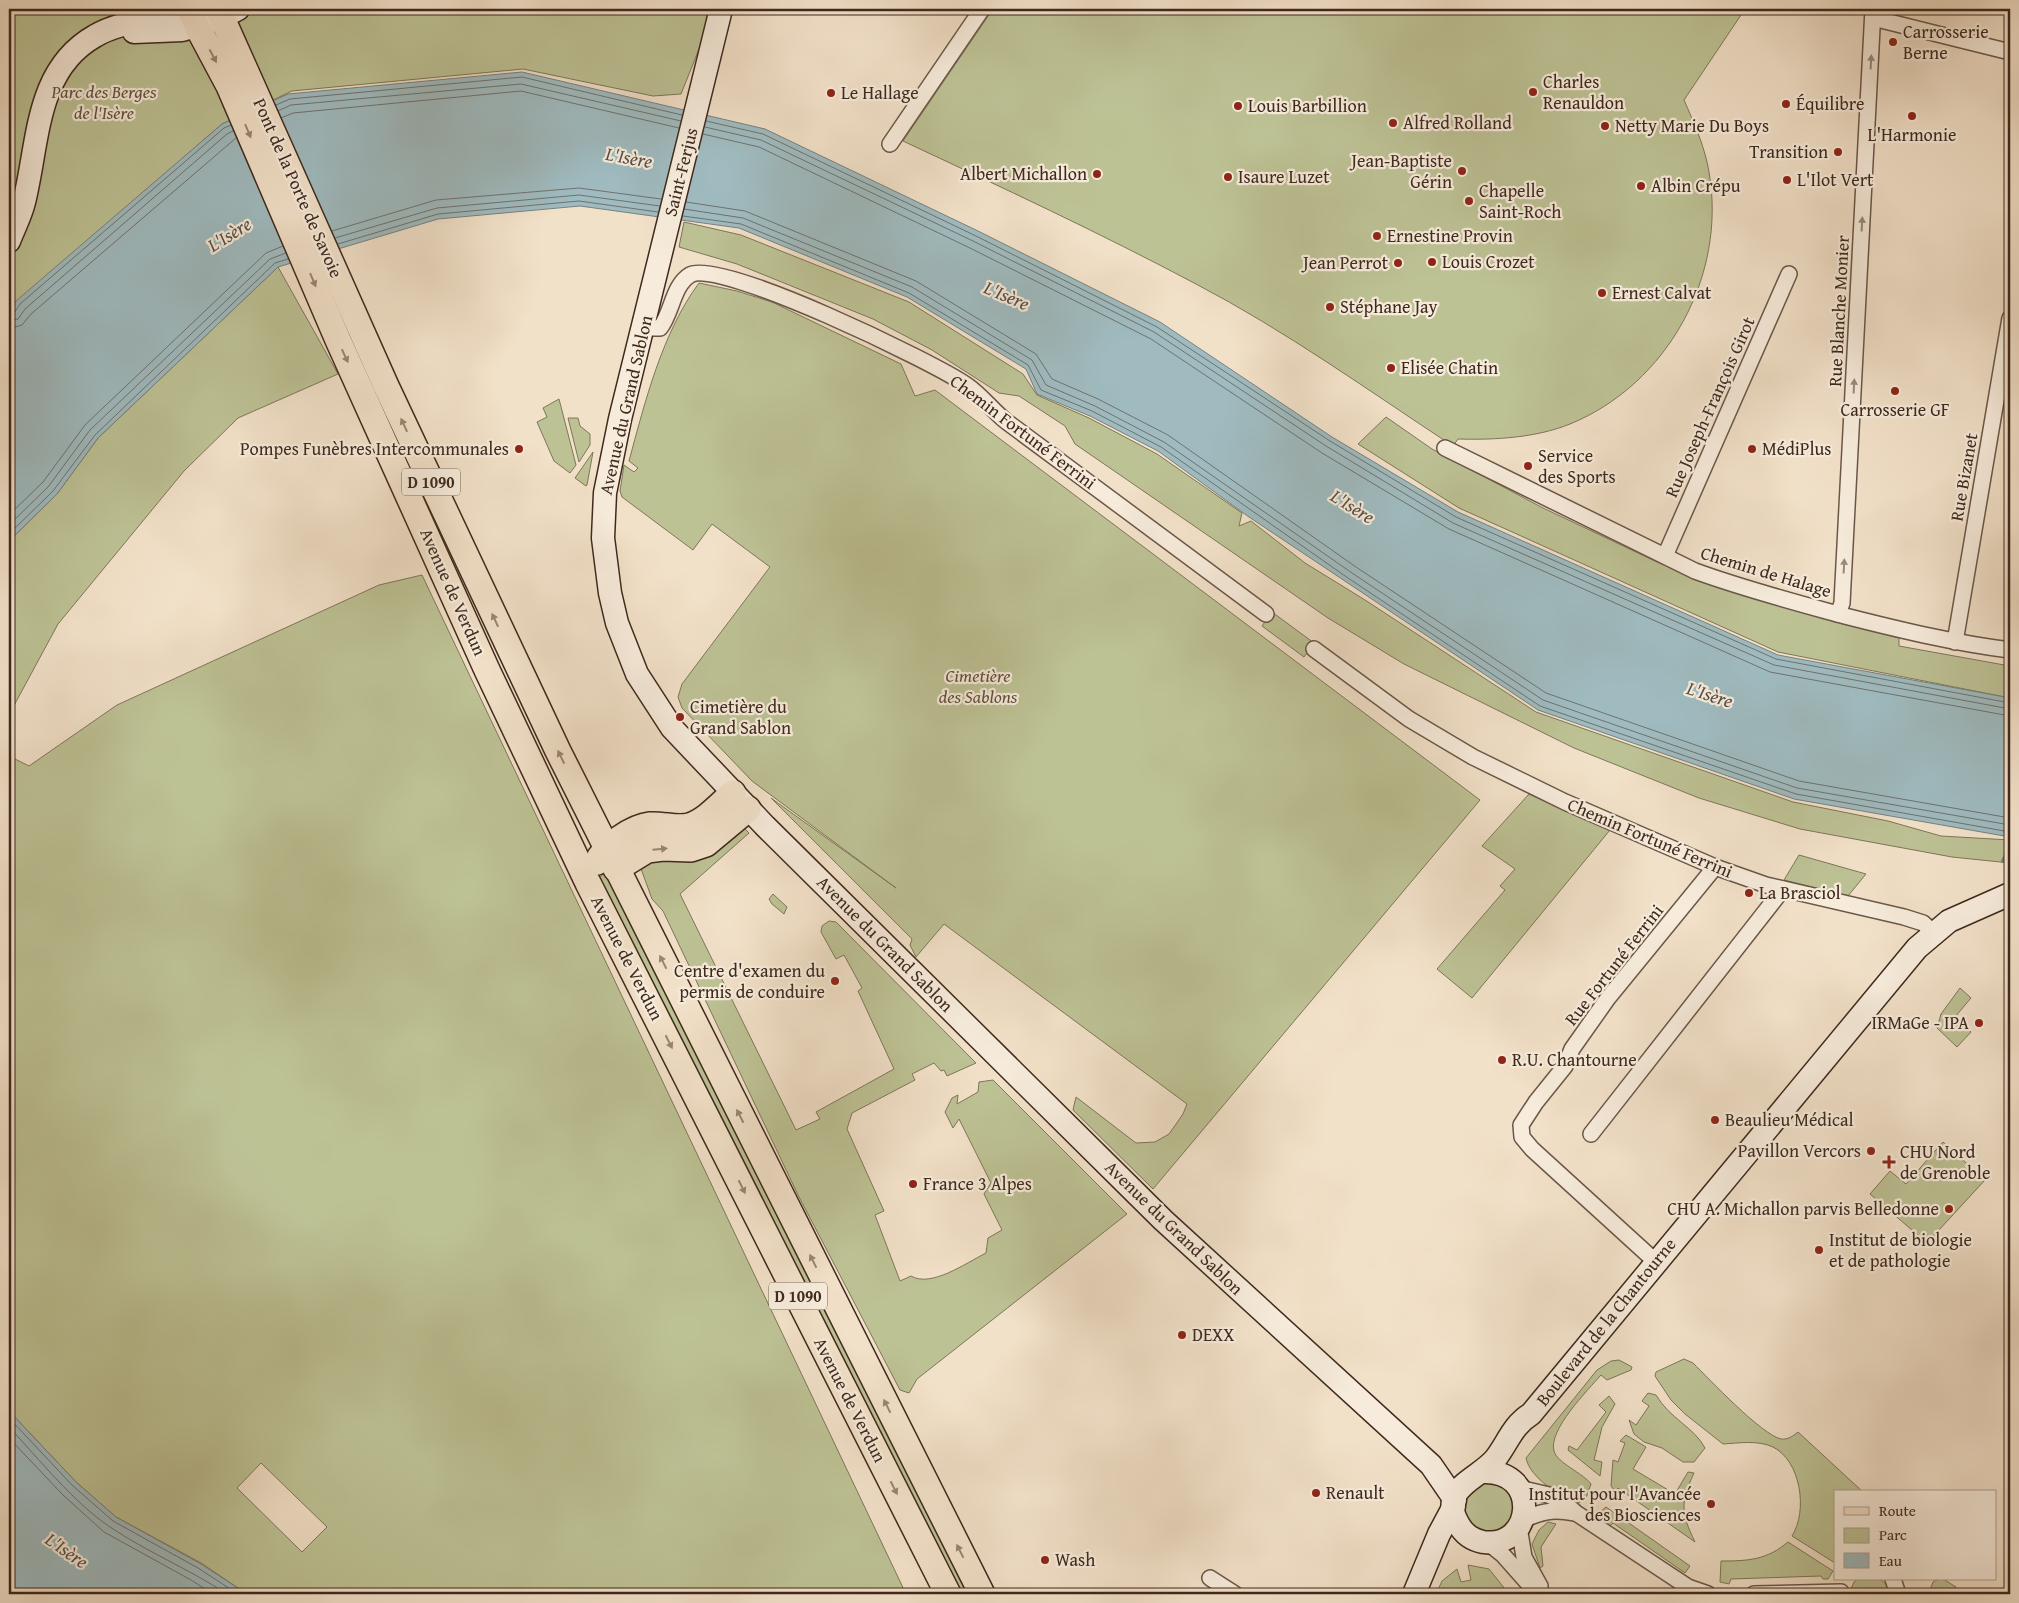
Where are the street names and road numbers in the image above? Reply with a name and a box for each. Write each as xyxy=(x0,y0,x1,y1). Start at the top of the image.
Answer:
street label: Pont de la Porte de Savoie xyxy=(247,94,350,282)
street label: Saint-Ferjus xyxy=(656,125,705,219)
street label: Rue Blanche Monier xyxy=(1821,234,1856,387)
street label: Avenue du Grand Sablon xyxy=(592,312,659,497)
street label: Rue Joseph-François Girot xyxy=(1657,312,1762,501)
street label: Chemin Fortuné Ferrini xyxy=(944,368,1102,496)
street label: Rue Bizanet xyxy=(1942,430,1985,523)
road number: D 1090 xyxy=(402,468,460,496)
street label: Avenue de Verdun xyxy=(413,524,494,660)
street label: Chemin de Halage xyxy=(1697,539,1835,604)
street label: Chemin Fortuné Ferrini xyxy=(1563,791,1737,885)
street label: Avenue du Grand Sablon xyxy=(811,869,960,1018)
street label: Avenue de Verdun xyxy=(584,891,671,1025)
street label: Rue Fortuné Ferrini xyxy=(1558,898,1670,1031)
street label: Avenue du Grand Sablon xyxy=(1099,1154,1250,1301)
street label: Boulevard de la Chantourne xyxy=(1529,1232,1682,1412)
road number: D 1090 xyxy=(769,1282,827,1310)
street label: Avenue de Verdun xyxy=(807,1333,894,1467)

